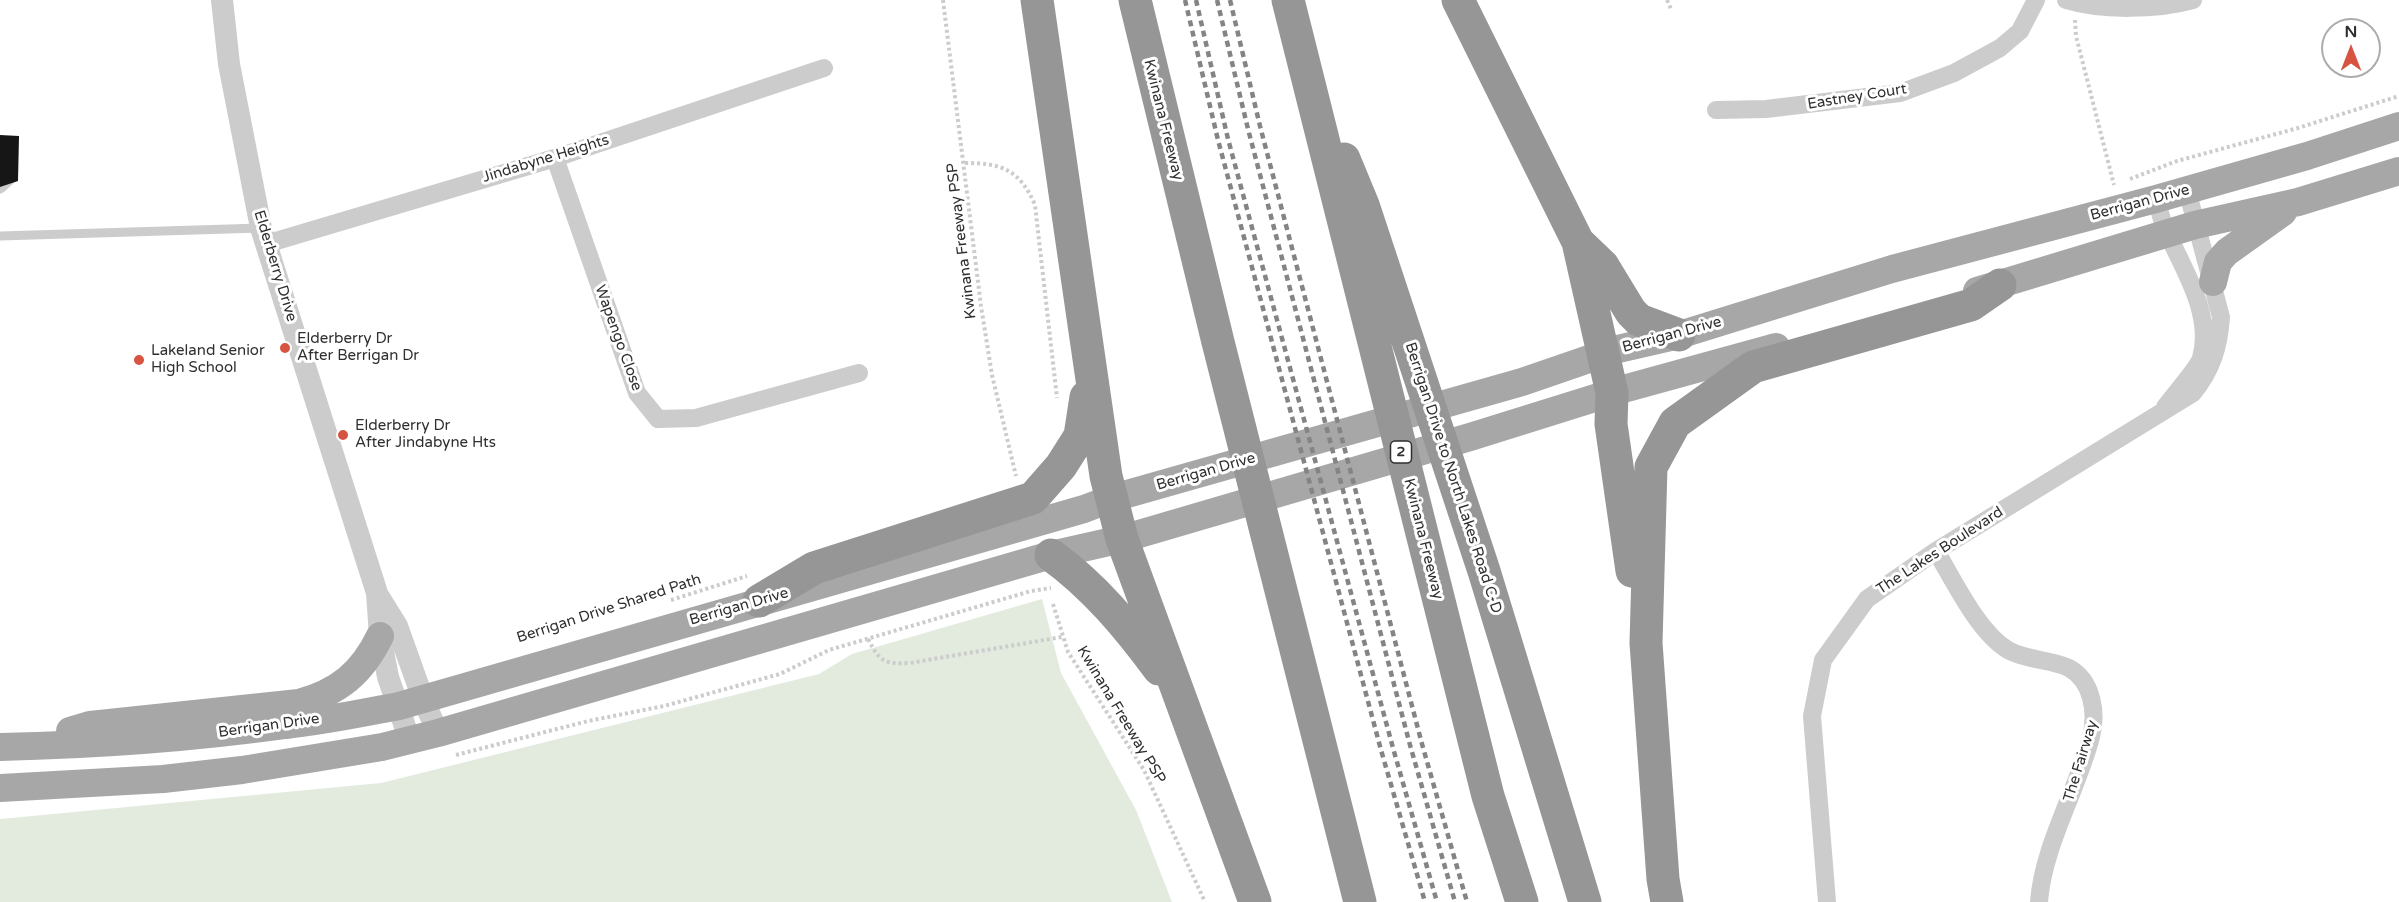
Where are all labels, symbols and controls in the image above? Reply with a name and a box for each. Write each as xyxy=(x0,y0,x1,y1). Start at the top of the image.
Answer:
north arrow xyxy=(2321,18,2381,78)
text: N xyxy=(2345,22,2357,42)
street label: Kwinana Freeway xyxy=(1139,58,1187,182)
street label: Eastney Court xyxy=(1806,80,1908,114)
street label: Jindabyne Heights xyxy=(481,131,611,187)
street label: Kwinana Freeway PSP xyxy=(943,162,981,320)
street label: Berrigan Drive xyxy=(2088,181,2192,225)
street label: Elderberry Drive xyxy=(250,208,300,324)
street label: Wapengo Close xyxy=(590,283,646,393)
street label: Berrigan Drive xyxy=(1620,313,1724,357)
place label: Elderberry Dr After Berrigan Dr xyxy=(297,330,419,365)
street label: Berrigan Drive to North Lakes Road C-D xyxy=(1401,340,1505,616)
marker: Elderberry Dr After Berrigan Dr xyxy=(278,341,292,355)
place label: Lakeland Senior High School xyxy=(151,342,265,377)
marker: Lakeland Senior High School xyxy=(132,353,146,367)
place label: Elderberry Dr After Jindabyne Hts xyxy=(355,417,496,452)
marker: Elderberry Dr After Jindabyne Hts xyxy=(336,428,350,442)
road number: 2 xyxy=(1390,441,1412,463)
street label: Berrigan Drive xyxy=(1155,449,1257,495)
street label: Kwinana Freeway xyxy=(1399,477,1447,601)
street label: The Lakes Boulevard xyxy=(1873,503,2007,599)
street label: Berrigan Drive Shared Path xyxy=(515,571,703,647)
street label: Berrigan Drive xyxy=(688,584,790,630)
street label: Kwinana Freeway PSP xyxy=(1073,643,1169,787)
street label: Berrigan Drive xyxy=(217,710,321,742)
street label: The Fairway xyxy=(2060,718,2102,804)

